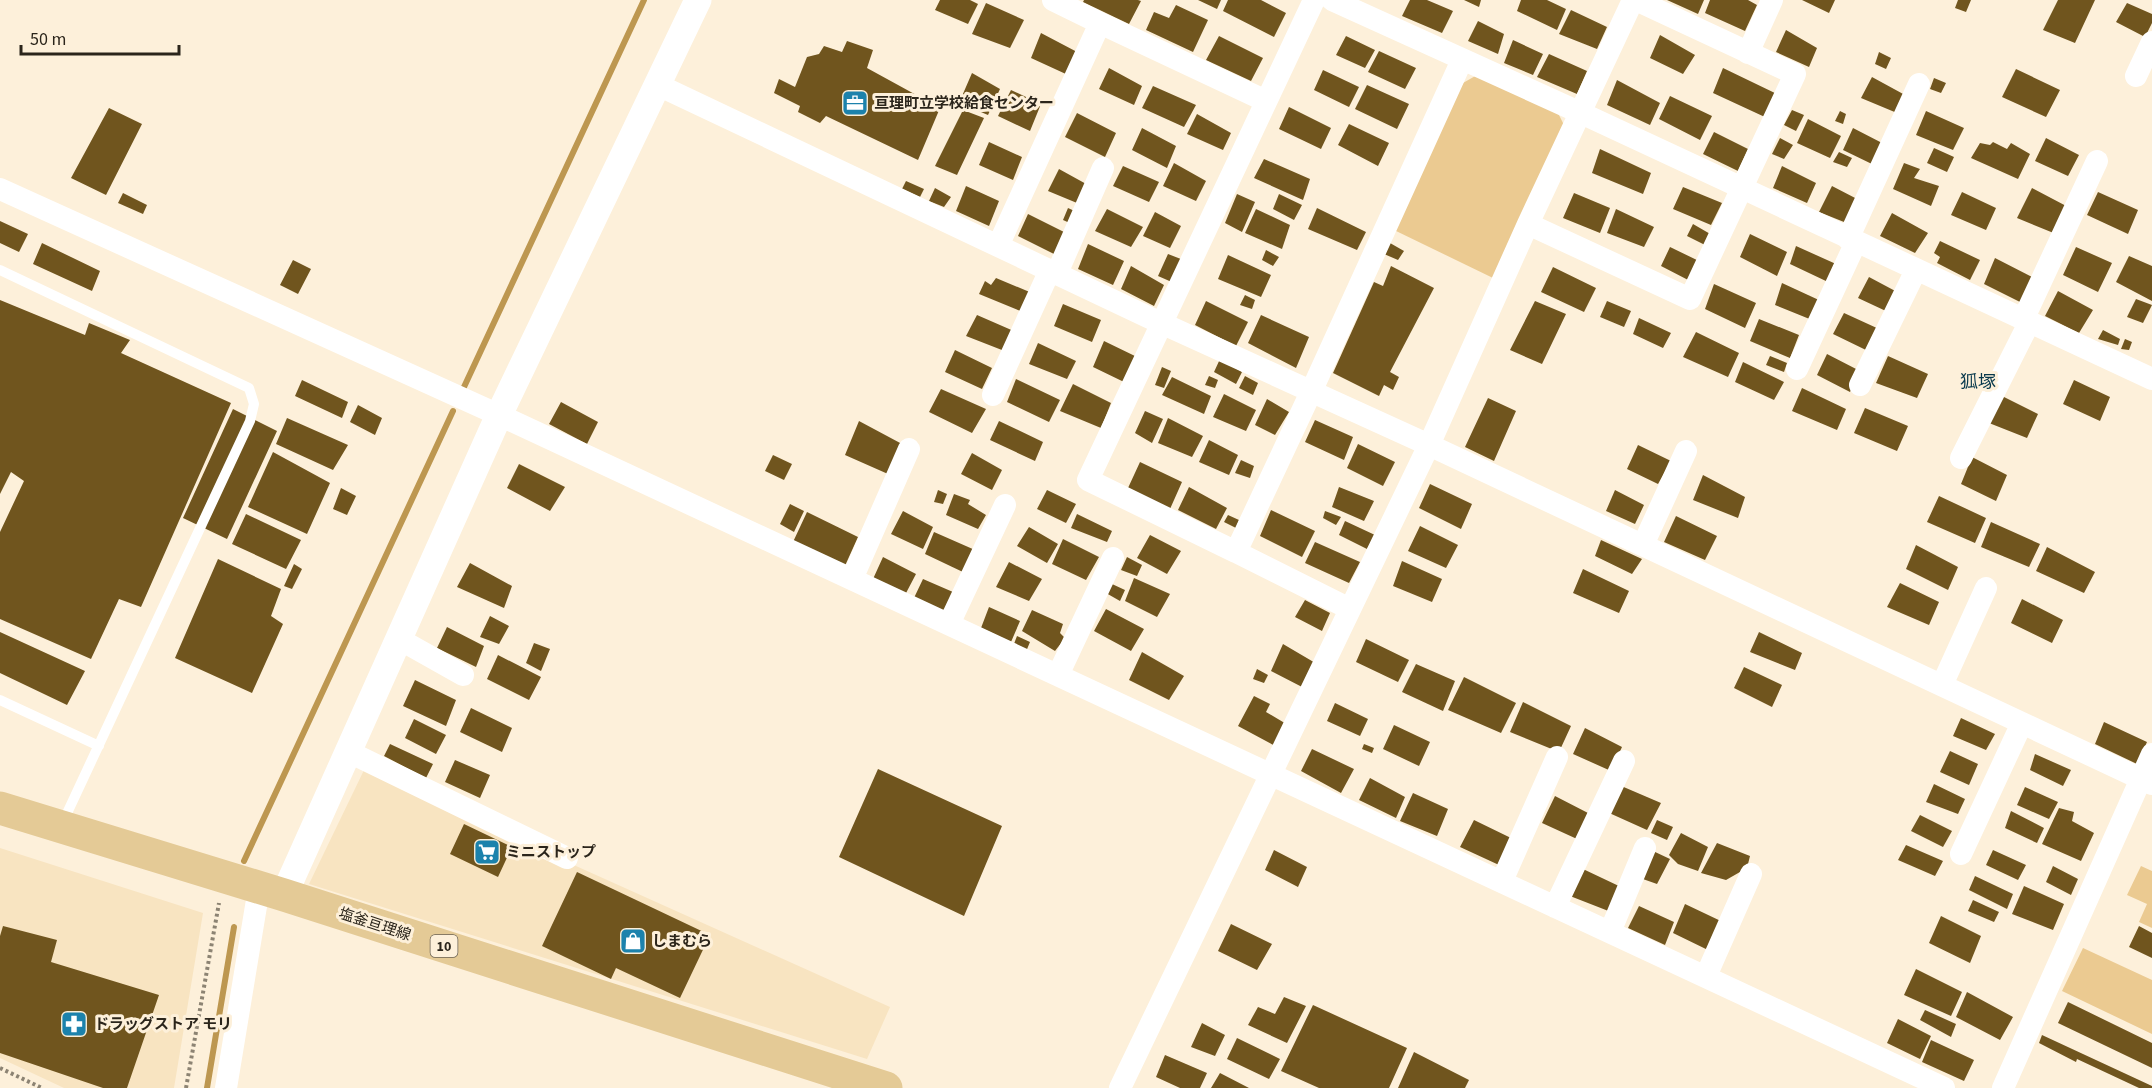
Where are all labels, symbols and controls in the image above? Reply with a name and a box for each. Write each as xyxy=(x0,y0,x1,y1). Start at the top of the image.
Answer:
scale bar xyxy=(21,18,178,56)
text: 50 m xyxy=(30,27,66,52)
office icon: 亘理町立学校給食センター xyxy=(840,88,870,118)
place label: 亘理町立学校給食センター xyxy=(874,93,1054,114)
district label: 狐塚 xyxy=(1960,370,1996,395)
supermarket icon: ミニストップ xyxy=(472,837,502,867)
place label: ミニストップ xyxy=(506,842,596,863)
street label: 塩釜亘理線 xyxy=(336,903,414,946)
shop icon: しまむら xyxy=(618,926,648,956)
place label: しまむら xyxy=(652,931,712,952)
road number: 10 xyxy=(430,935,458,957)
pharmacy icon: ドラッグストア モリ xyxy=(59,1009,89,1039)
place label: ドラッグストア モリ xyxy=(94,1014,232,1035)

